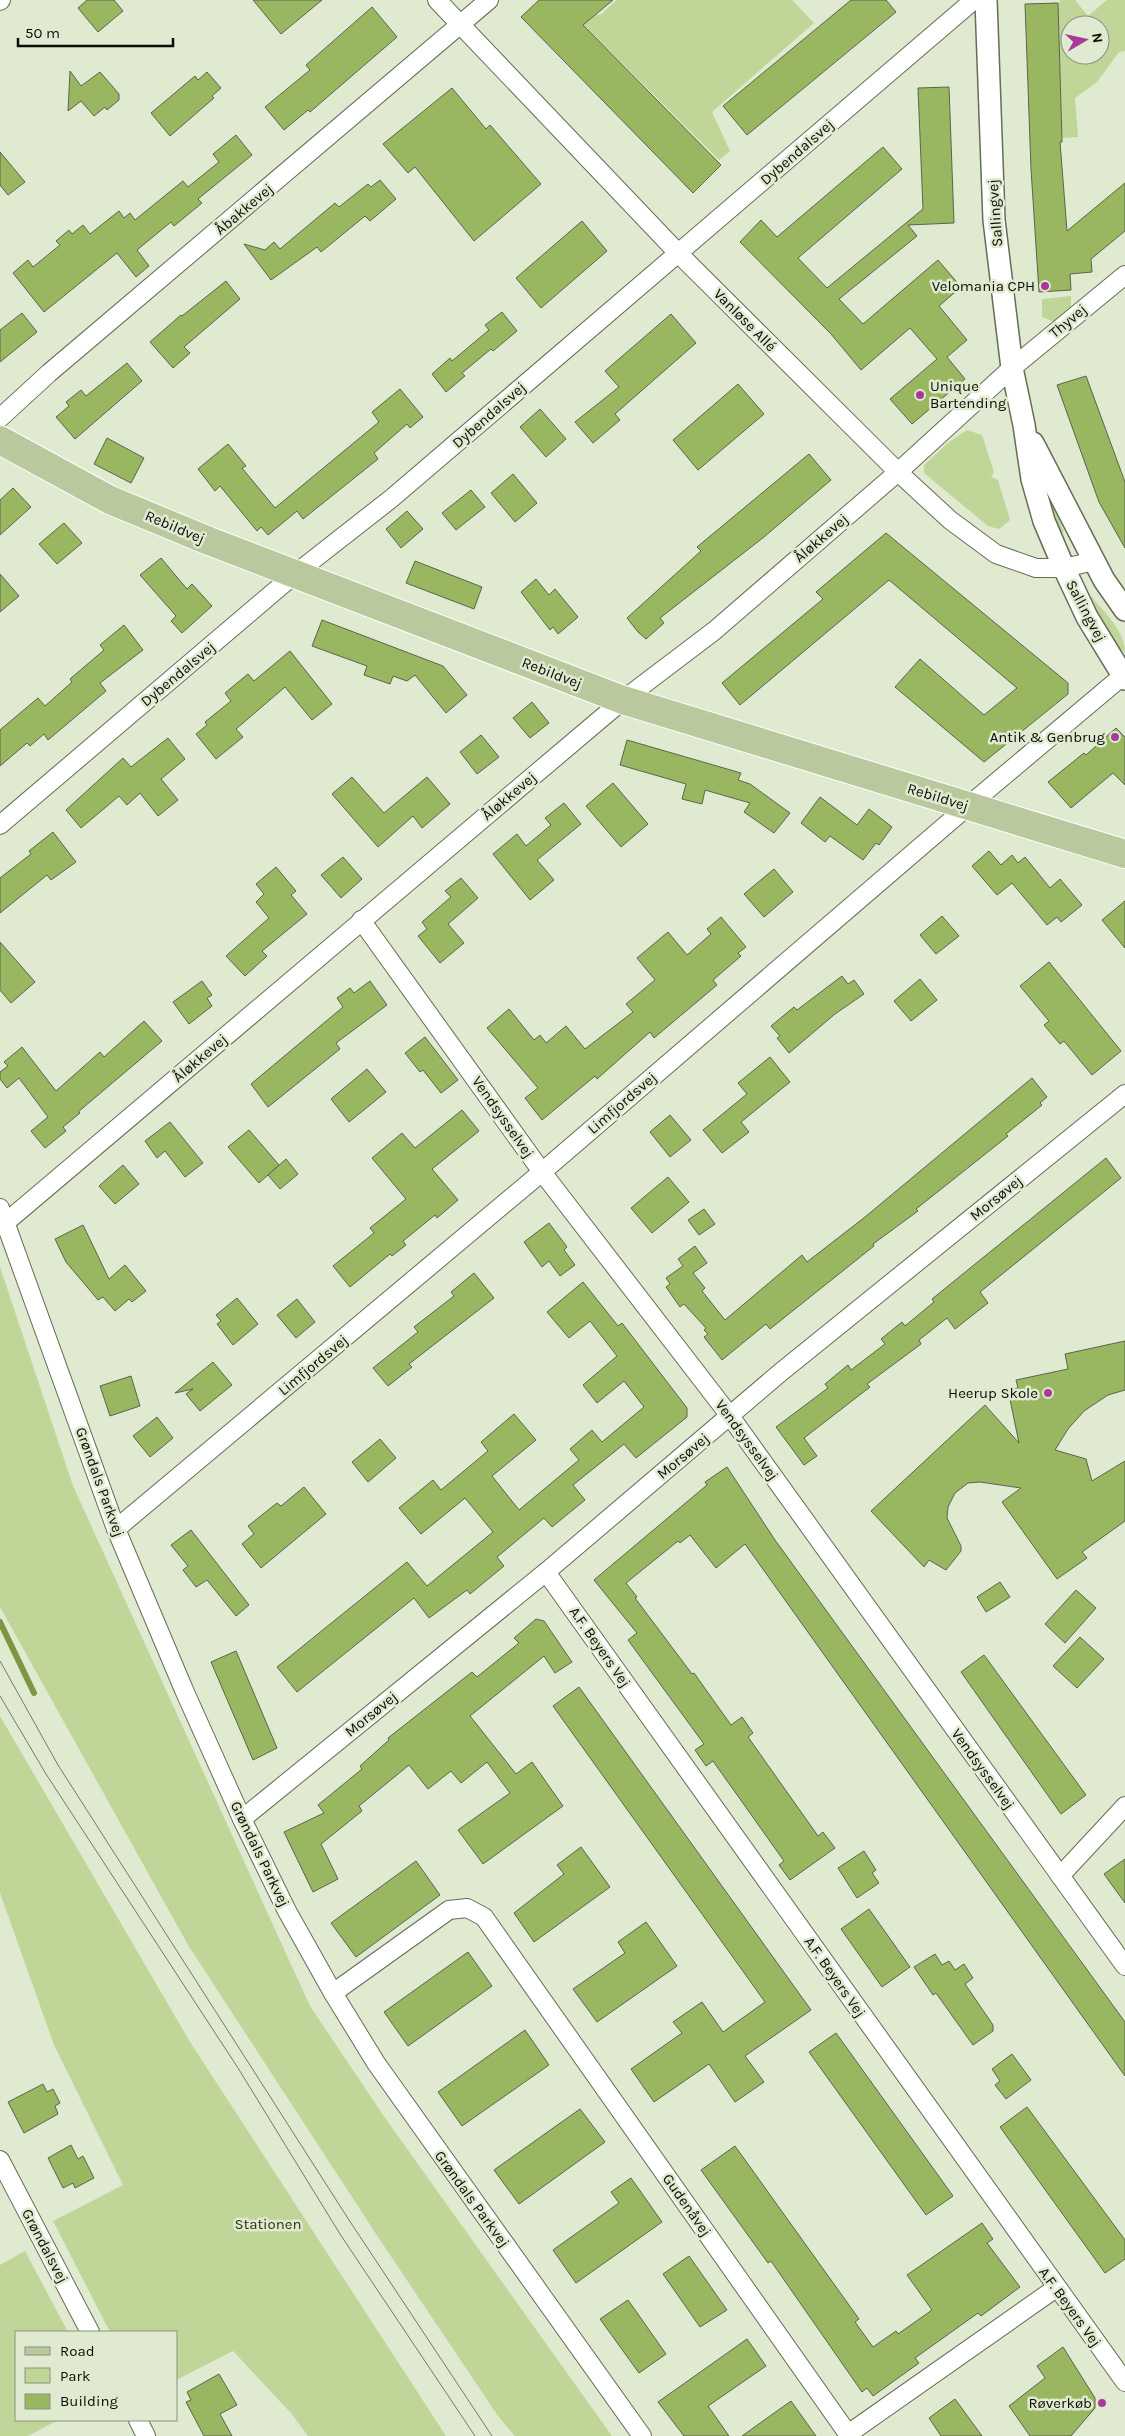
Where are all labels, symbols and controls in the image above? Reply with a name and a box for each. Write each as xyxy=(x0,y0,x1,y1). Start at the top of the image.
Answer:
scale bar xyxy=(18,15,172,47)
north arrow xyxy=(1060,15,1110,65)
text: 50 m xyxy=(25,24,60,42)
text: N xyxy=(1088,32,1107,44)
street label: Dybendalsvej xyxy=(756,115,838,189)
street label: Sallingvej xyxy=(984,179,1006,247)
street label: Åbakkevej xyxy=(211,180,277,238)
place label: Velomania CPH xyxy=(932,277,1035,295)
marker: Velomania CPH xyxy=(1039,280,1051,292)
street label: Vanløse Allé xyxy=(710,285,780,355)
street label: Thyvej xyxy=(1046,300,1090,342)
place label: Unique Bartending xyxy=(930,377,1007,412)
street label: Dybendalsvej xyxy=(448,378,530,452)
marker: Unique Bartending xyxy=(914,389,926,401)
street label: Rebildvej xyxy=(142,506,208,548)
street label: Åløkkevej xyxy=(790,510,852,566)
street label: Sallingvej xyxy=(1062,577,1110,645)
street label: Dybendalsvej xyxy=(137,638,219,710)
street label: Rebildvej xyxy=(519,653,585,693)
place label: Antik & Genbrug xyxy=(990,728,1106,746)
marker: Antik & Genbrug xyxy=(1109,731,1121,743)
street label: Åløkkevej xyxy=(478,768,540,824)
street label: Rebildvej xyxy=(905,779,971,815)
street label: Åløkkevej xyxy=(169,1030,231,1086)
street label: Limfjordsvej xyxy=(584,1068,660,1138)
street label: Vendsysselvej xyxy=(468,1073,538,1161)
street label: Morsøvej xyxy=(966,1171,1026,1225)
street label: Limfjordsvej xyxy=(274,1331,352,1399)
place label: Heerup Skole xyxy=(948,1384,1038,1402)
marker: Heerup Skole xyxy=(1042,1387,1054,1399)
street label: Vendsysselvej xyxy=(712,1396,782,1484)
street label: Grøndals Parkvej xyxy=(72,1425,128,1539)
street label: Morsøvej xyxy=(653,1429,713,1483)
street label: A.F. Beyers Vej xyxy=(566,1603,634,1691)
street label: Morsøvej xyxy=(341,1687,401,1741)
street label: Vendsysselvej xyxy=(948,1725,1018,1813)
street label: Grøndals Parkvej xyxy=(227,1798,293,1910)
street label: A.F. Beyers Vej xyxy=(801,1933,869,2021)
street label: Grøndals Parkvej xyxy=(431,2147,513,2251)
street label: Gudenåvej xyxy=(659,2170,715,2240)
street label: Grøndalsvej xyxy=(18,2206,72,2286)
park label: Stationen xyxy=(234,2215,302,2233)
street label: A.F. Beyers Vej xyxy=(1035,2264,1105,2350)
legend xyxy=(15,2331,178,2421)
text: Road xyxy=(60,2342,95,2360)
text: Park xyxy=(60,2367,90,2385)
text: Building xyxy=(60,2392,118,2410)
place label: Røverkøb xyxy=(1028,2394,1092,2412)
marker: Røverkøb xyxy=(1096,2397,1108,2409)

